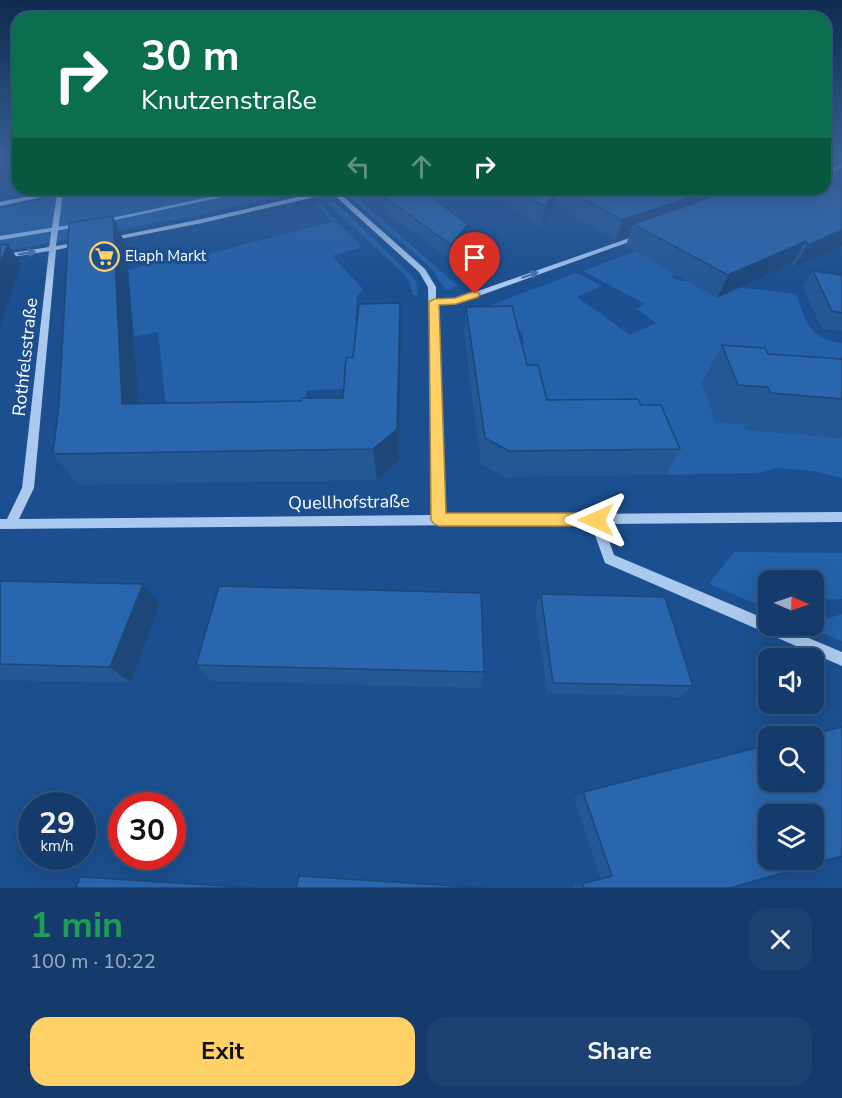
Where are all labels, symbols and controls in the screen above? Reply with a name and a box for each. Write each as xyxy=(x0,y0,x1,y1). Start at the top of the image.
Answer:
text: 30 m xyxy=(141,28,240,85)
icon: right xyxy=(42,36,120,114)
text: Knutzenstraße xyxy=(141,82,317,119)
icon: left xyxy=(342,150,375,183)
icon: ahead xyxy=(405,150,438,183)
icon: right xyxy=(468,150,501,183)
pin xyxy=(449,232,500,294)
supermarket icon: Elaph Markt xyxy=(88,240,120,272)
icon: arrive xyxy=(458,241,491,274)
place label: Elaph Markt xyxy=(125,246,207,266)
one-way arrow xyxy=(17,249,36,258)
one-way arrow xyxy=(521,270,539,280)
street label: Rothfelsstraße xyxy=(7,297,43,417)
position arrow xyxy=(564,488,628,552)
street label: Quellhofstraße xyxy=(288,489,410,515)
north arrow xyxy=(758,570,824,636)
map controls xyxy=(758,570,824,870)
button: sound xyxy=(758,648,824,714)
button: search xyxy=(758,726,824,792)
speed limit sign: 30 xyxy=(108,792,186,870)
text: 29 xyxy=(39,803,75,844)
button: layers xyxy=(758,804,824,870)
text: km/h xyxy=(40,836,74,856)
text: 1 min xyxy=(30,901,123,950)
button: close xyxy=(749,908,812,971)
text: 100 m · 10:22 xyxy=(30,948,156,975)
button: Exit xyxy=(30,1017,415,1086)
button: Share xyxy=(427,1017,812,1086)

